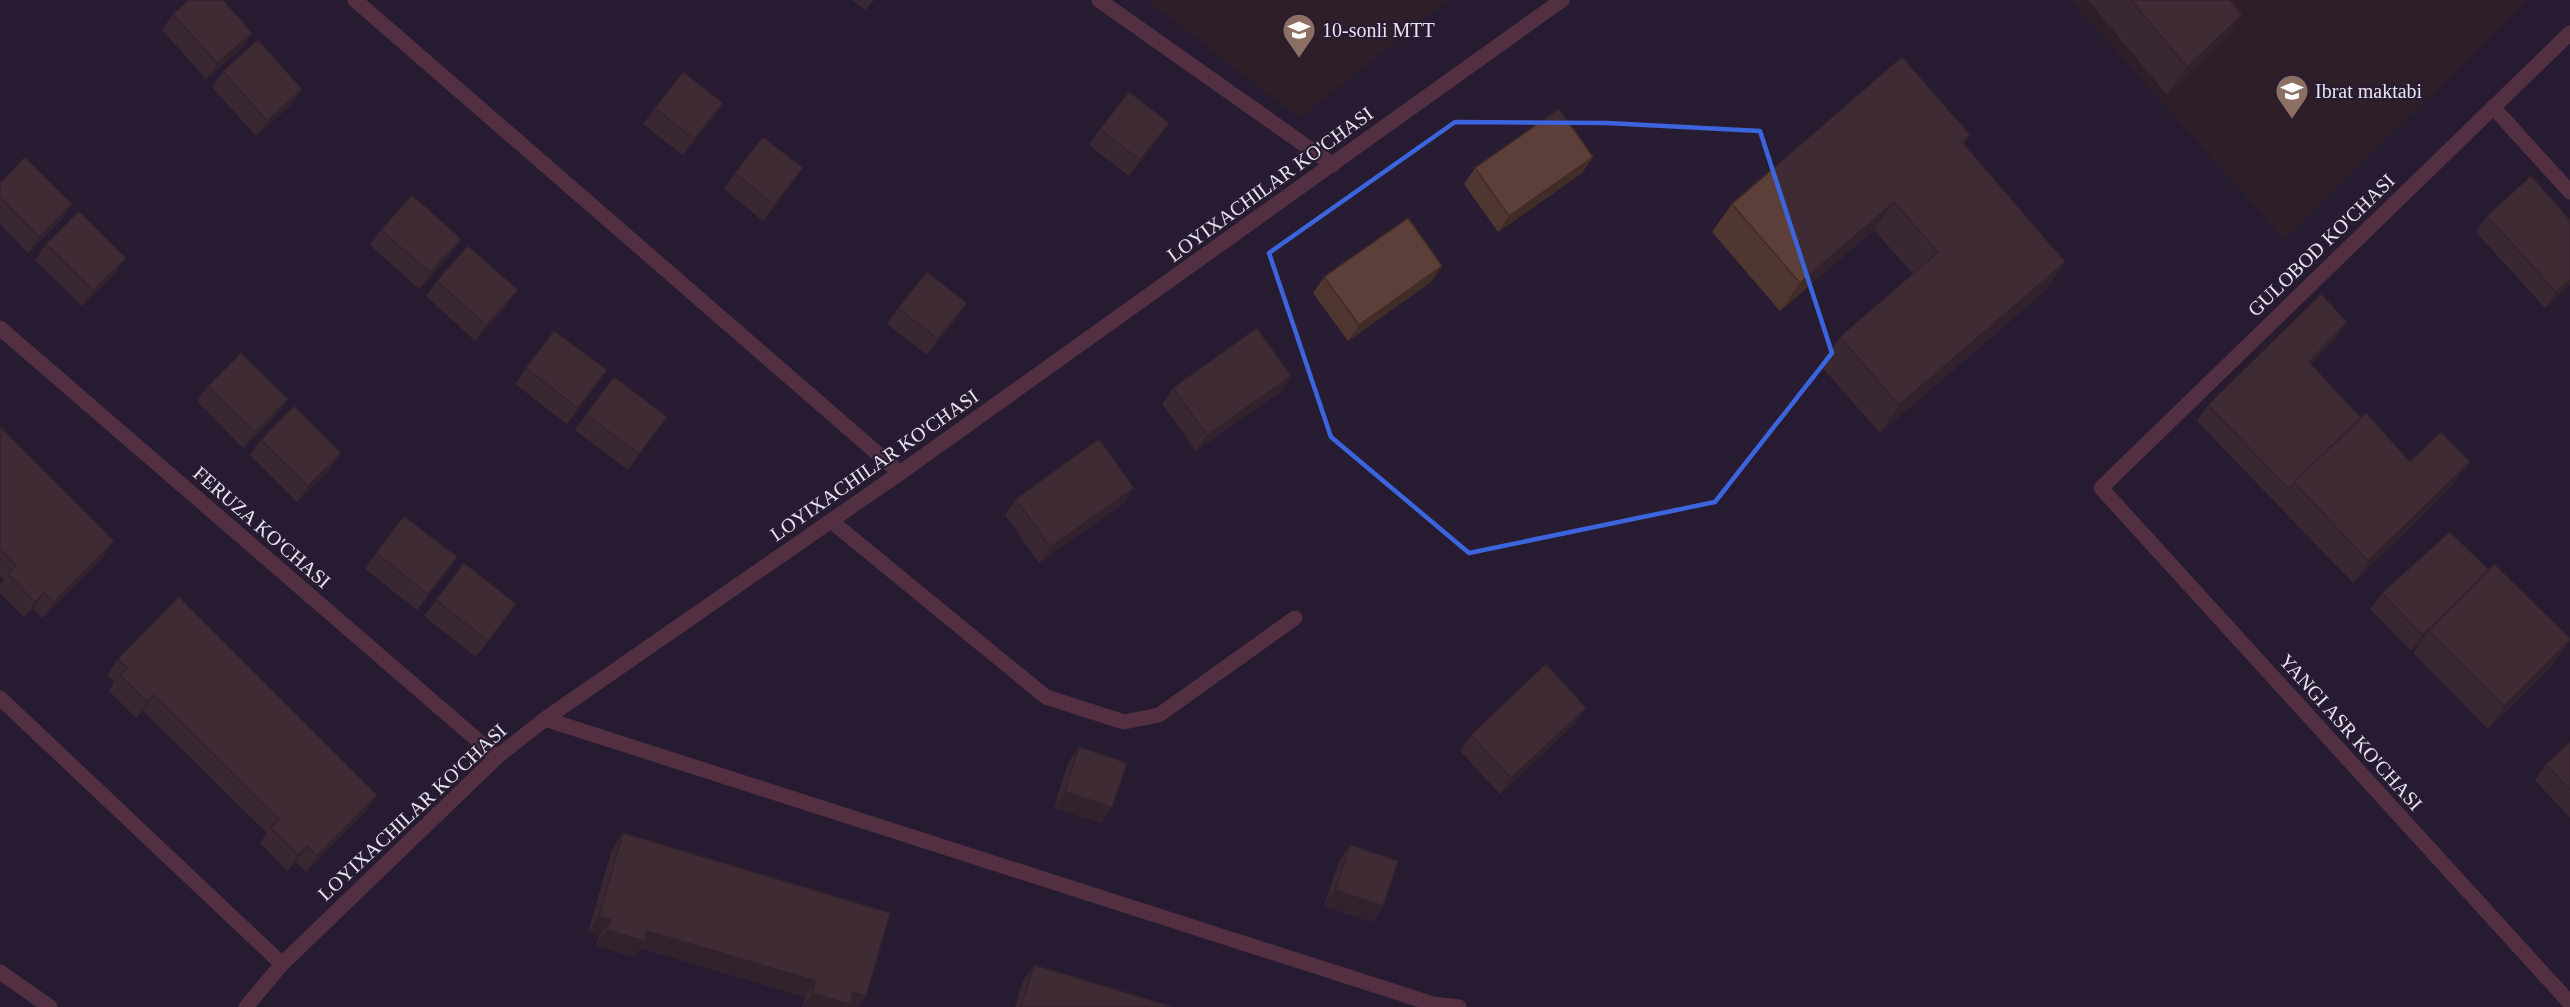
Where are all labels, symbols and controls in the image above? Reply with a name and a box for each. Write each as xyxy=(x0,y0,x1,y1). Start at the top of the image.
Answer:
school or university icon: 10-sonli MTT xyxy=(1281,12,1317,59)
place label: 10-sonli MTT xyxy=(1322,19,1435,41)
school or university icon: Ibrat maktabi xyxy=(2274,73,2310,120)
place label: Ibrat maktabi xyxy=(2315,80,2423,102)
street label: LOYIXACHILAR KO'CHASI xyxy=(1163,102,1377,266)
street label: GULOBOD KO'CHASI xyxy=(2243,169,2399,321)
street label: LOYIXACHILAR KO'CHASI xyxy=(766,385,982,545)
street label: FERUZA KO'CHASI xyxy=(189,462,335,592)
street label: YANGI ASR KO'CHASI xyxy=(2275,649,2427,815)
street label: LOYIXACHILAR KO'CHASI xyxy=(314,719,510,905)

